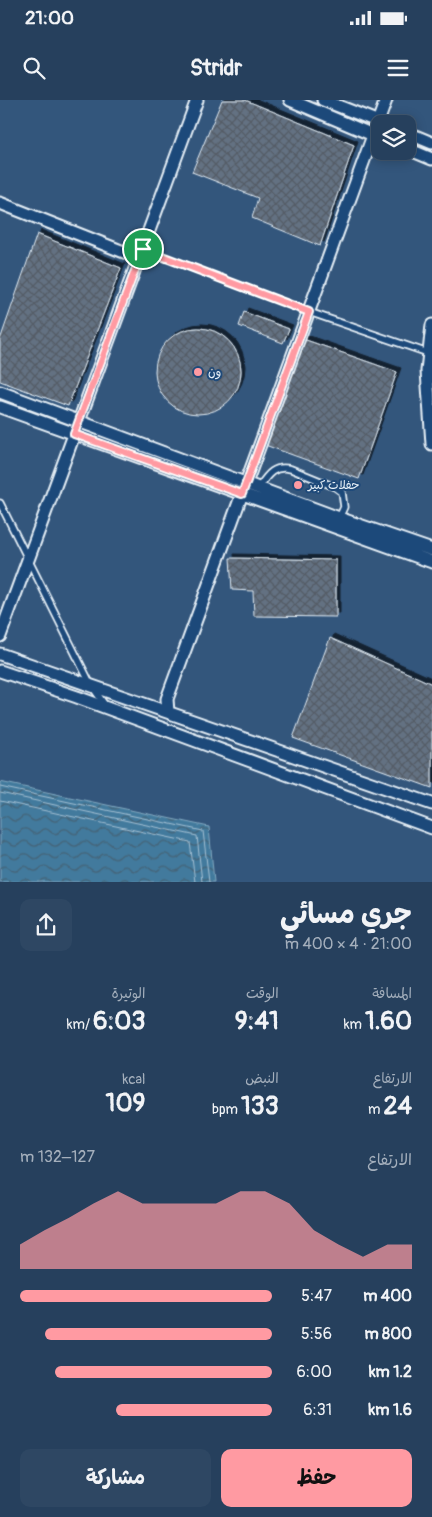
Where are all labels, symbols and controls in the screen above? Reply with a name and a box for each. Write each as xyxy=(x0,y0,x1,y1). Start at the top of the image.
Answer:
text: 21:00 xyxy=(25,6,74,30)
icon: search xyxy=(20,54,48,82)
text: Stridr xyxy=(190,54,242,82)
icon: menu xyxy=(384,54,412,82)
map controls xyxy=(371,115,416,160)
button: layers xyxy=(371,115,416,160)
pin xyxy=(122,228,164,270)
icon: arrive xyxy=(129,235,157,263)
place label: ون xyxy=(208,365,221,380)
marker: ون xyxy=(192,366,204,378)
place label: حفلات کبیر xyxy=(307,478,359,493)
marker: حفلات کبیر xyxy=(292,479,304,491)
text: جري مسائي xyxy=(280,897,412,932)
button: share xyxy=(20,899,72,951)
text: 21:00 · 4 × 400 m xyxy=(285,934,412,954)
text: الوتيرة xyxy=(112,985,145,1002)
text: الوقت xyxy=(246,985,279,1002)
text: المسافة xyxy=(372,985,412,1002)
text: 6:03 xyxy=(93,1006,145,1037)
text: 9:41 xyxy=(235,1006,279,1037)
text: 1.60 xyxy=(365,1006,412,1037)
text: /km xyxy=(67,1016,93,1033)
text: km xyxy=(344,1016,365,1033)
text: النبض xyxy=(245,1070,279,1087)
text: الارتفاع xyxy=(373,1070,412,1087)
text: kcal xyxy=(123,1071,145,1088)
text: 109 xyxy=(106,1088,145,1119)
text: 133 xyxy=(241,1091,279,1122)
text: 24 xyxy=(384,1091,412,1122)
text: bpm xyxy=(212,1101,241,1118)
text: m xyxy=(368,1101,384,1118)
text: 127–132 m xyxy=(20,1147,95,1167)
text: الارتفاع xyxy=(367,1150,412,1170)
text: 5:47 xyxy=(301,1286,332,1306)
text: 400 m xyxy=(363,1286,412,1306)
text: 5:56 xyxy=(301,1324,332,1344)
text: 800 m xyxy=(364,1324,412,1344)
text: 6:00 xyxy=(297,1362,332,1382)
text: 1.2 km xyxy=(369,1362,412,1382)
text: 6:31 xyxy=(303,1400,332,1420)
text: 1.6 km xyxy=(369,1400,412,1420)
button: مشاركة xyxy=(20,1449,211,1507)
button: حفظ xyxy=(221,1449,412,1507)

